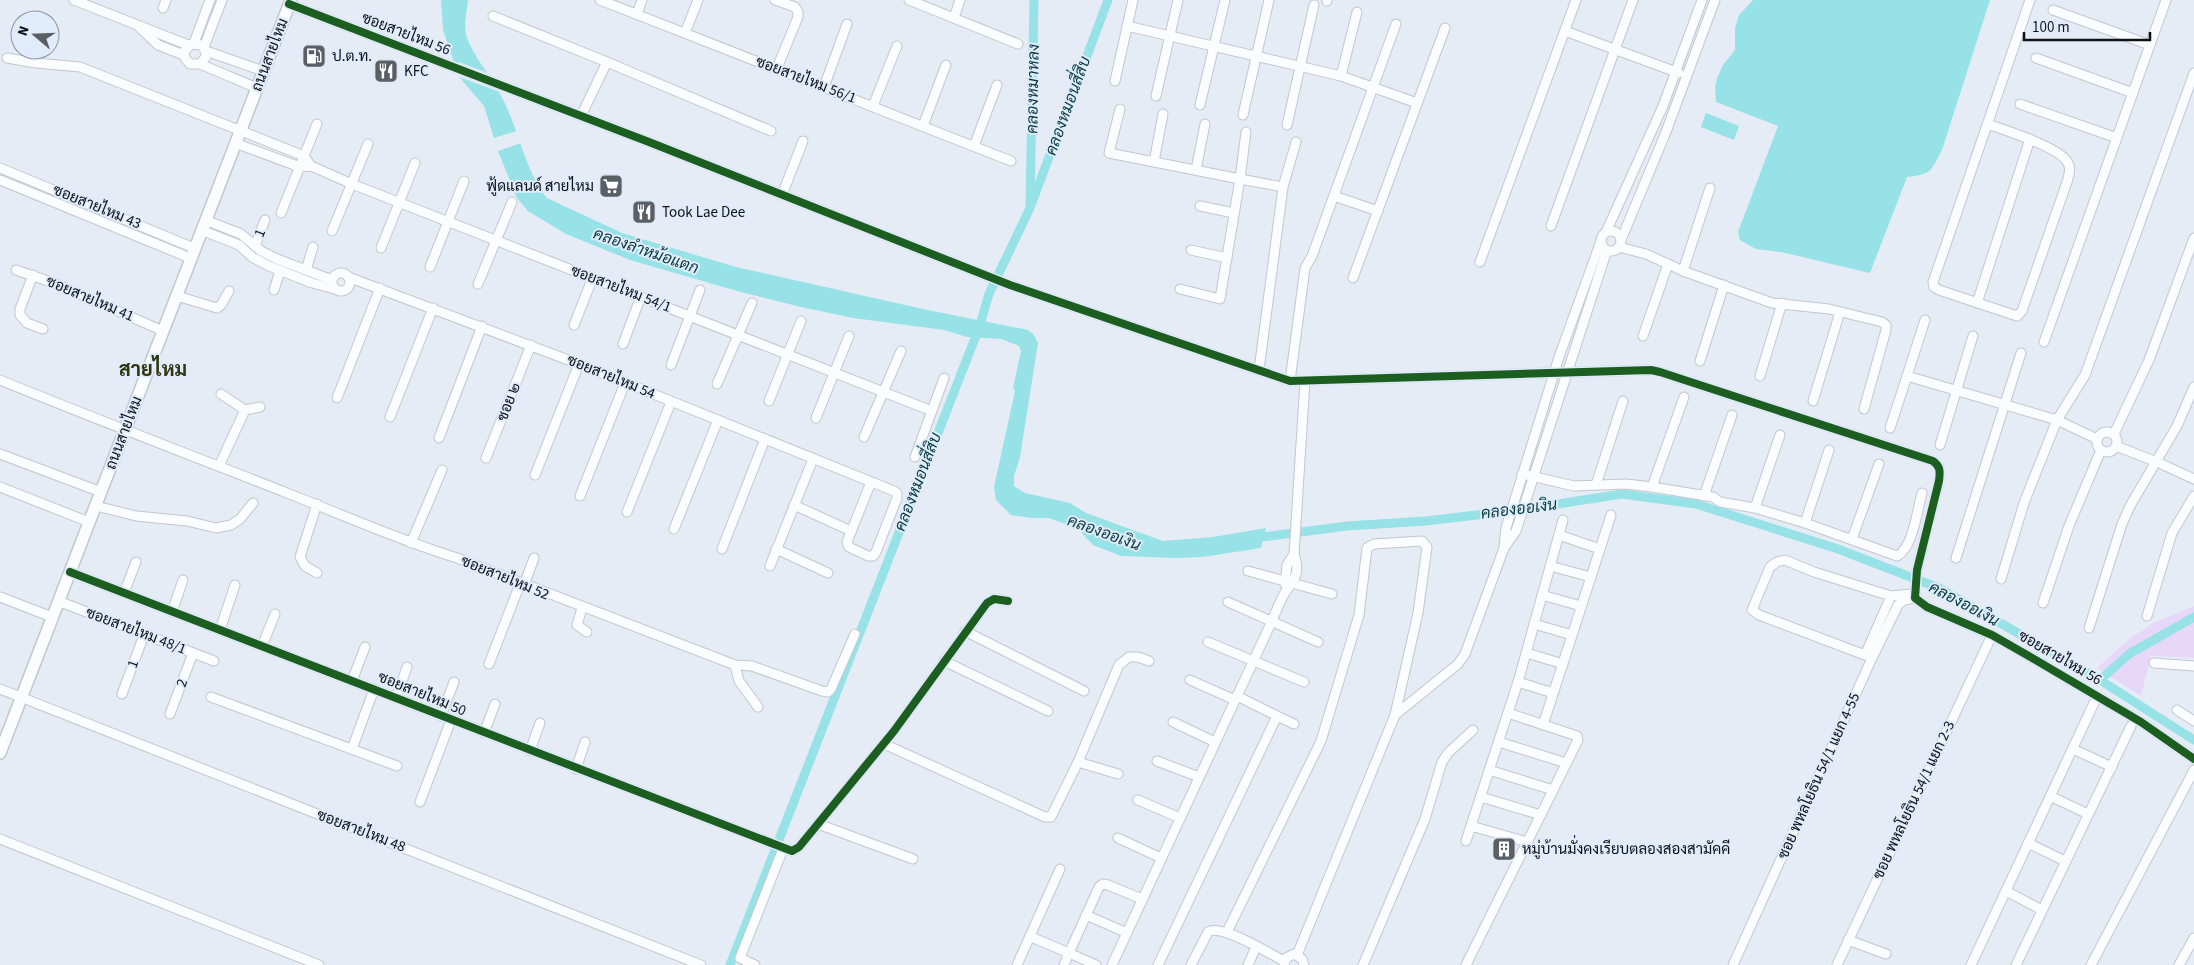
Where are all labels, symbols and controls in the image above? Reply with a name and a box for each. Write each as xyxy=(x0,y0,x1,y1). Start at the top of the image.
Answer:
street label: ซอยสายไหม 56 xyxy=(358,7,454,61)
north arrow xyxy=(10,10,60,60)
scale bar xyxy=(2024,10,2150,42)
street label: ถนนสายไหม xyxy=(246,15,294,95)
text: 100 m xyxy=(2032,17,2070,38)
text: N xyxy=(13,23,35,39)
fuel station icon: ป.ต.ท. xyxy=(301,43,327,69)
water label: คลองหมาหลง xyxy=(1021,44,1045,134)
place label: ป.ต.ท. xyxy=(332,46,372,67)
street label: ซอยสายไหม 56/1 xyxy=(753,51,859,109)
water label: คลองหมอนสี่สิบ xyxy=(1036,51,1096,159)
restaurant icon: KFC xyxy=(373,58,399,84)
place label: KFC xyxy=(404,61,429,82)
supermarket icon: ฟู้ดแลนด์ สายไหม xyxy=(598,173,624,199)
place label: ฟู้ดแลนด์ สายไหม xyxy=(486,176,594,197)
street label: ซอยสายไหม 43 xyxy=(50,180,144,234)
restaurant icon: Took Lae Dee xyxy=(631,199,657,225)
place label: Took Lae Dee xyxy=(662,202,745,223)
water label: คลองลำหม้อแตก xyxy=(590,222,702,279)
street label: 1 xyxy=(249,226,271,240)
street label: ซอยสายไหม 54/1 xyxy=(568,260,674,318)
street label: ซอยสายไหม 41 xyxy=(43,271,137,327)
street label: ซอยสายไหม 54 xyxy=(564,350,659,404)
district label: สายไหม xyxy=(119,355,187,384)
street label: ซอย ๒ xyxy=(492,380,526,424)
street label: ถนนสายไหม xyxy=(100,393,148,473)
water label: คลองหมอนสี่สิบ xyxy=(885,427,947,535)
water label: คลองออเงิน xyxy=(1480,493,1558,525)
water label: คลองออเงิน xyxy=(1064,510,1144,556)
street label: ซอยสายไหม 52 xyxy=(458,551,552,605)
water label: คลองออเงิน xyxy=(1925,576,2003,632)
street label: ซอยสายไหม 48/1 xyxy=(83,602,189,660)
street label: ซอยสายไหม 56 xyxy=(2014,625,2106,691)
street label: 1 xyxy=(122,657,144,671)
street label: ซอยสายไหม 50 xyxy=(375,667,469,721)
street label: 2 xyxy=(171,676,193,690)
street label: ซอย พหลโยธิน 54/1 แยก 4-55 xyxy=(1773,689,1865,863)
street label: ซอย พหลโยธิน 54/1 แยก 2-3 xyxy=(1868,717,1960,883)
street label: ซอยสายไหม 48 xyxy=(313,804,409,858)
place label: หมู่บ้านมั่งคงเรียบตลองสองสามัคคี xyxy=(1522,834,1730,860)
building icon: หมู่บ้านมั่งคงเรียบตลองสองสามัคคี xyxy=(1491,836,1517,862)

